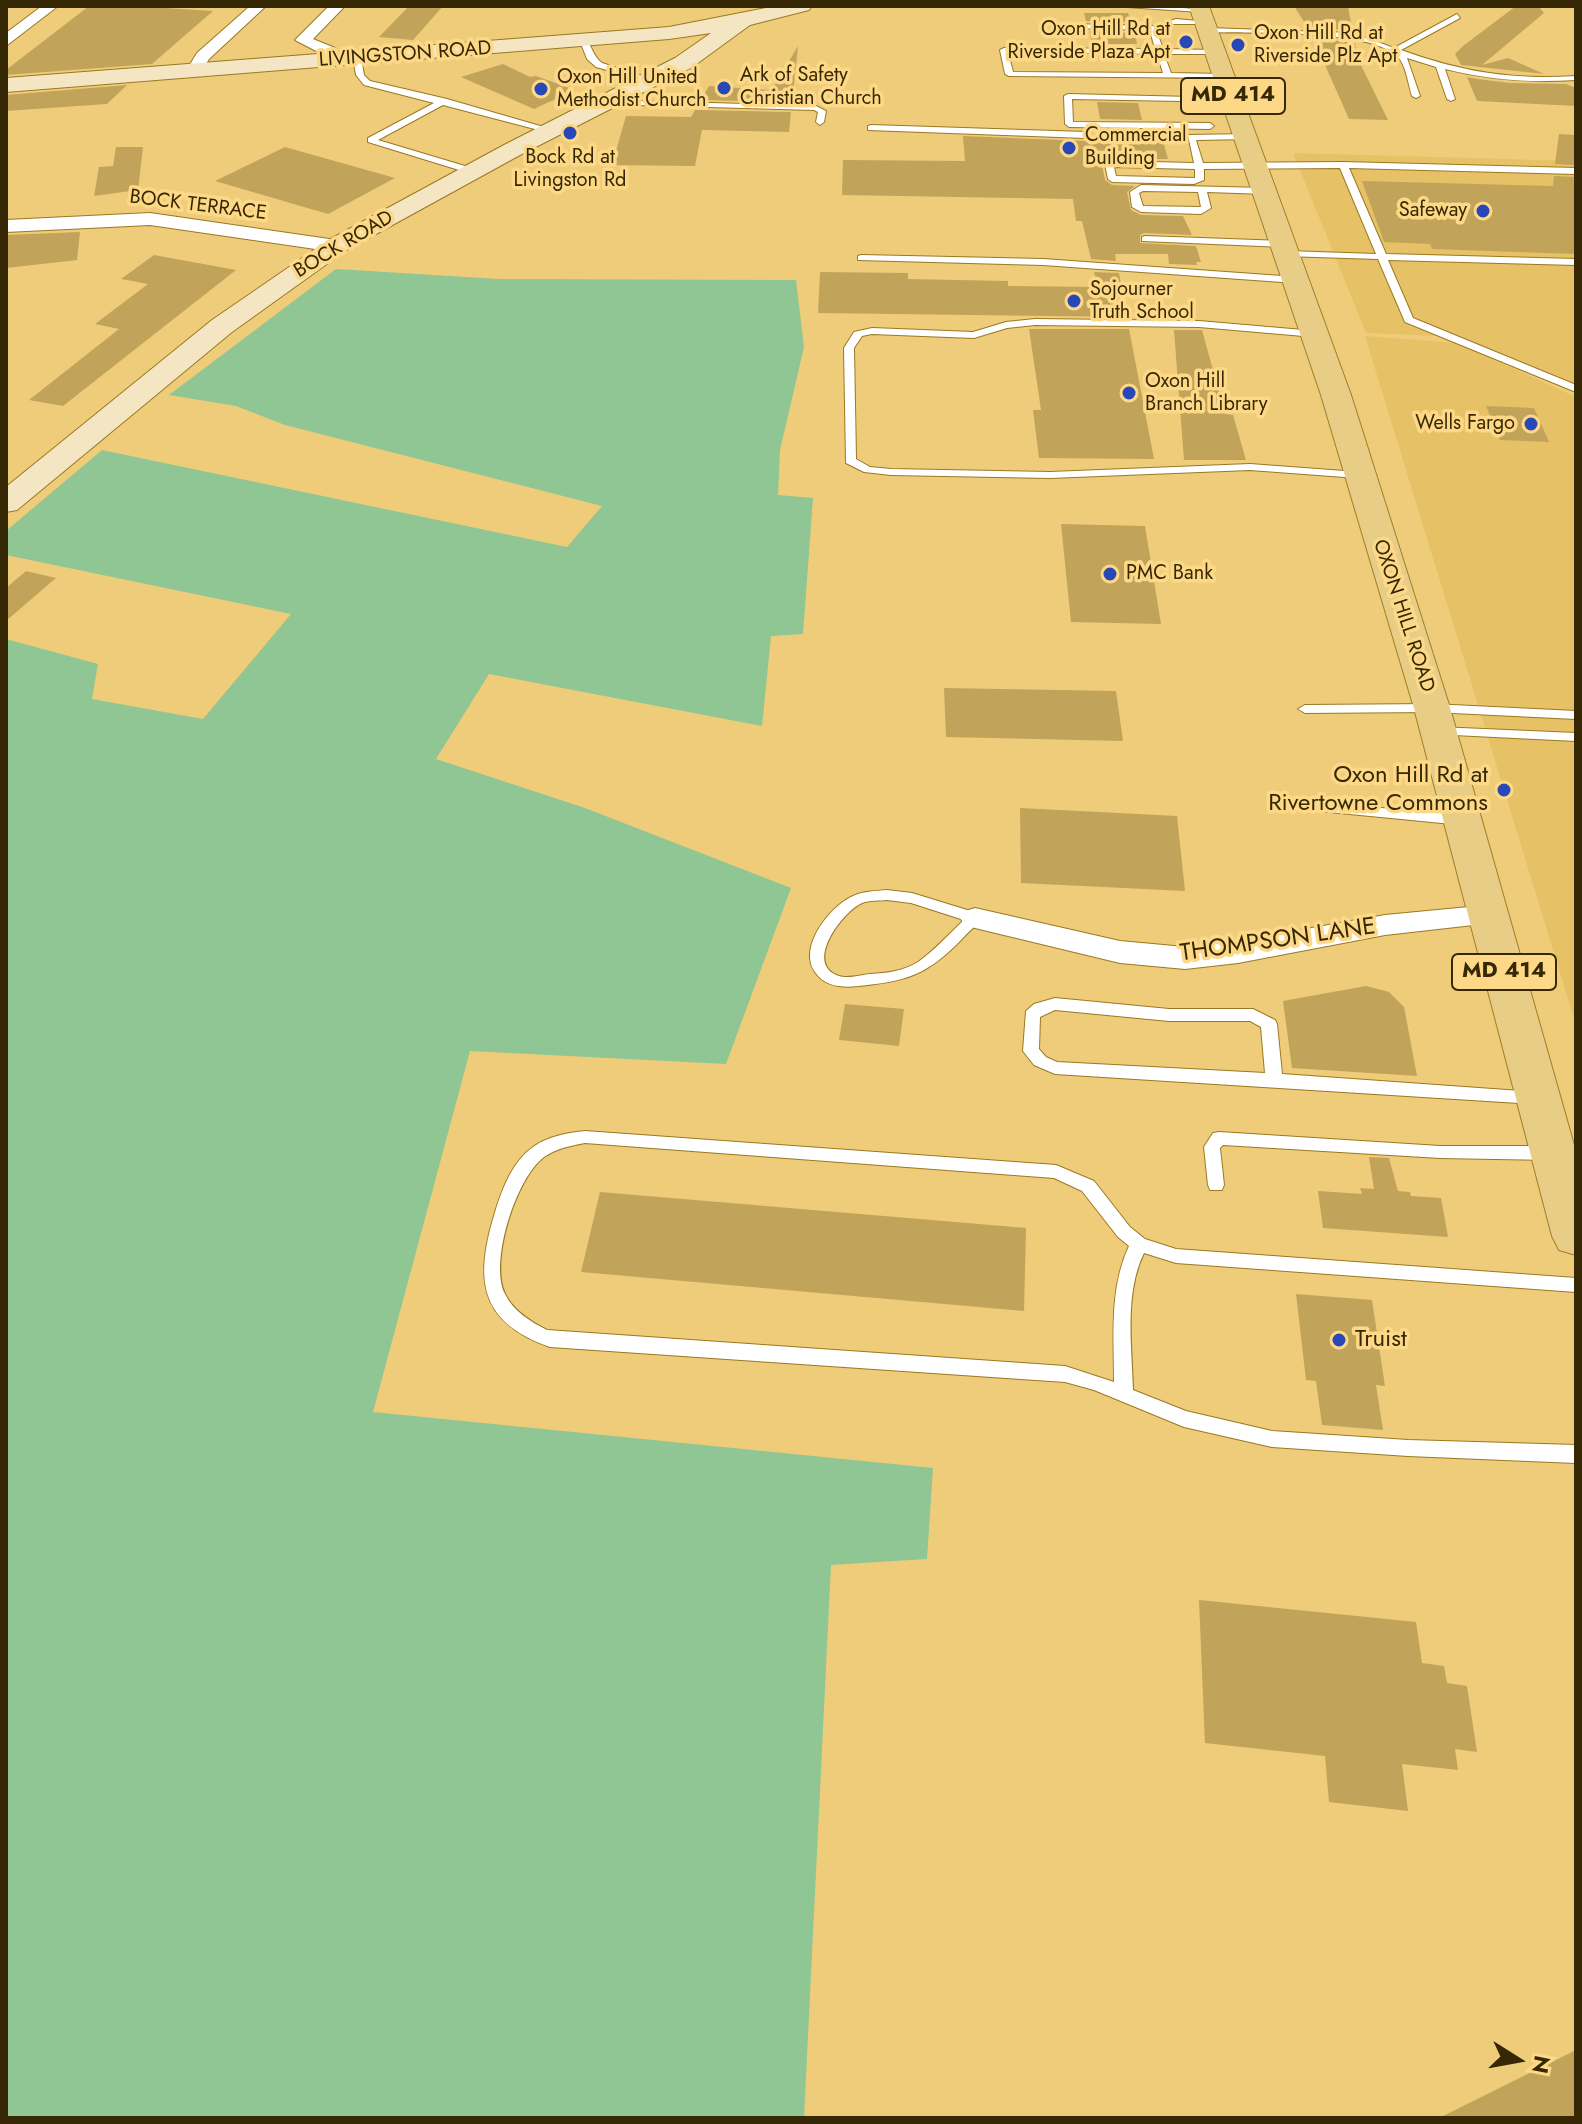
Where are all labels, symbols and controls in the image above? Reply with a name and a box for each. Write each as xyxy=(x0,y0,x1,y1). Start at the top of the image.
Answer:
place label: Oxon Hill Rd at Riverside Plaza Apt xyxy=(1008,18,1170,65)
place label: Oxon Hill Rd at Riverside Plz Apt xyxy=(1254,22,1397,69)
marker: Oxon Hill Rd at Riverside Plaza Apt xyxy=(1177,33,1195,51)
marker: Oxon Hill Rd at Riverside Plz Apt xyxy=(1229,36,1247,54)
street label: LIVINGSTON ROAD xyxy=(318,37,492,73)
place label: Ark of Safety Christian Church xyxy=(740,64,882,111)
place label: Oxon Hill United Methodist Church xyxy=(557,66,706,113)
road number: MD 414 xyxy=(1181,78,1285,114)
marker: Ark of Safety Christian Church xyxy=(715,79,733,97)
marker: Oxon Hill United Methodist Church xyxy=(532,80,550,98)
marker: Bock Rd at Livingston Rd xyxy=(561,124,579,142)
place label: Commercial Building xyxy=(1085,124,1187,171)
marker: Commercial Building xyxy=(1060,139,1078,157)
place label: Bock Rd at Livingston Rd xyxy=(514,146,626,193)
street label: BOCK TERRACE xyxy=(128,186,268,226)
place label: Safeway xyxy=(1399,199,1467,223)
marker: Safeway xyxy=(1474,202,1492,220)
street label: BOCK ROAD xyxy=(290,206,398,284)
place label: Sojourner Truth School xyxy=(1090,278,1194,325)
marker: Sojourner Truth School xyxy=(1065,292,1083,310)
place label: Oxon Hill Branch Library xyxy=(1145,370,1268,417)
marker: Oxon Hill Branch Library xyxy=(1120,384,1138,402)
place label: Wells Fargo xyxy=(1415,412,1515,436)
marker: Wells Fargo xyxy=(1522,415,1540,433)
street label: OXON HILL ROAD xyxy=(1367,537,1439,695)
place label: PMC Bank xyxy=(1126,562,1213,586)
marker: PMC Bank xyxy=(1101,565,1119,583)
place label: Oxon Hill Rd at Rivertowne Commons xyxy=(1268,762,1488,818)
marker: Oxon Hill Rd at Rivertowne Commons xyxy=(1495,781,1513,799)
street label: THOMPSON LANE xyxy=(1178,913,1378,969)
road number: MD 414 xyxy=(1452,954,1556,990)
place label: Truist xyxy=(1355,1326,1407,1354)
marker: Truist xyxy=(1330,1331,1348,1349)
north arrow xyxy=(1478,2020,1558,2100)
text: N xyxy=(1524,2053,1559,2076)

